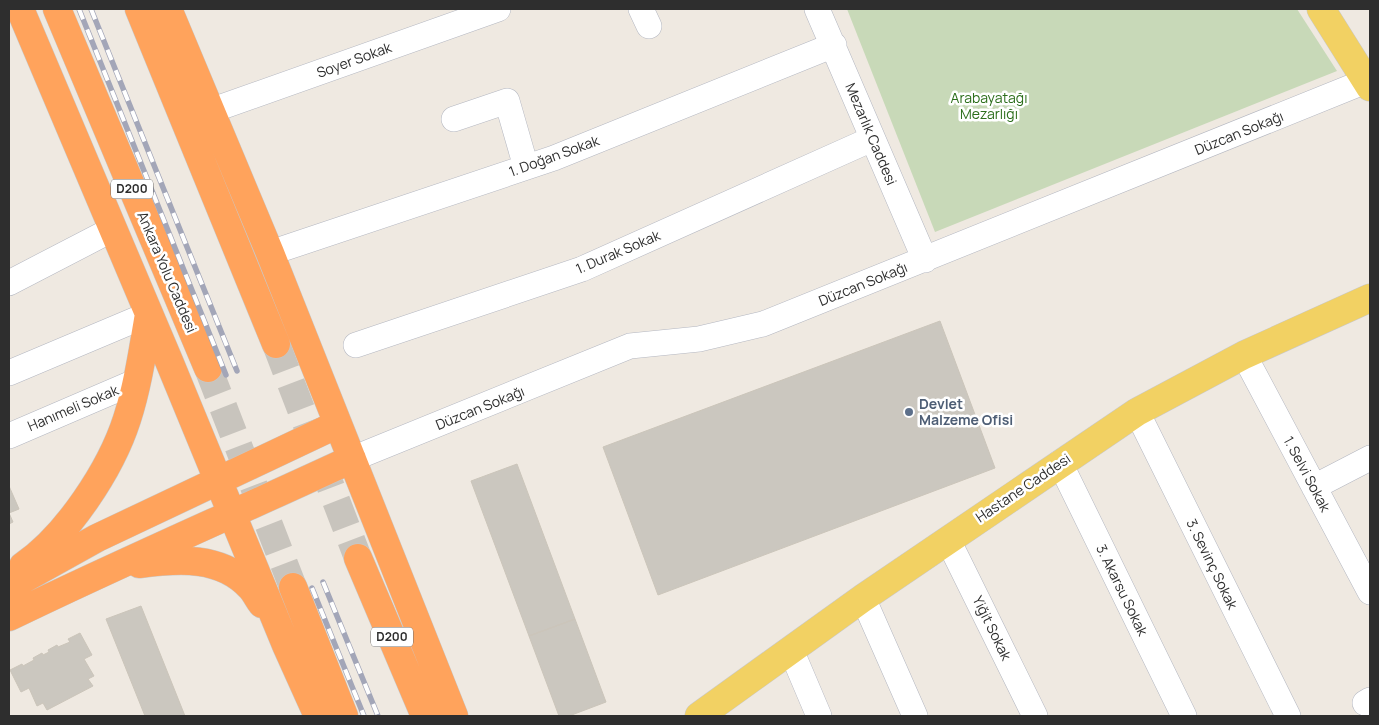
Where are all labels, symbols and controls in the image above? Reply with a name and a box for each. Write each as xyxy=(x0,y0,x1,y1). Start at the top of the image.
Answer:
street label: Soyer Sokak xyxy=(314,37,395,82)
street label: Mezarlık Caddesi xyxy=(841,80,902,188)
park label: Arabayatağı Mezarlığı xyxy=(951,88,1027,123)
street label: Düzcan Sokağı xyxy=(1192,106,1286,159)
street label: 1. Doğan Sokak xyxy=(506,130,603,181)
road number: D200 xyxy=(111,180,153,198)
street label: Ankara Yolu Caddesi xyxy=(133,208,202,335)
street label: 1. Durak Sokak xyxy=(573,225,664,278)
street label: Düzcan Sokağı xyxy=(816,257,910,310)
street label: Hanımeli Sokak xyxy=(25,379,122,435)
street label: Düzcan Sokağı xyxy=(433,381,527,434)
place label: Devlet Malzeme Ofisi xyxy=(919,394,1013,429)
marker: Devlet Malzeme Ofisi xyxy=(903,406,915,418)
street label: 1. Selvi Sokak xyxy=(1280,433,1336,516)
street label: Hastane Caddesi xyxy=(972,449,1074,526)
street label: 3. Sevinç Sokak xyxy=(1182,515,1243,613)
street label: 3. Akarsu Sokak xyxy=(1092,541,1153,640)
street label: Yiğit Sokak xyxy=(969,592,1017,664)
road number: D200 xyxy=(371,628,413,646)

